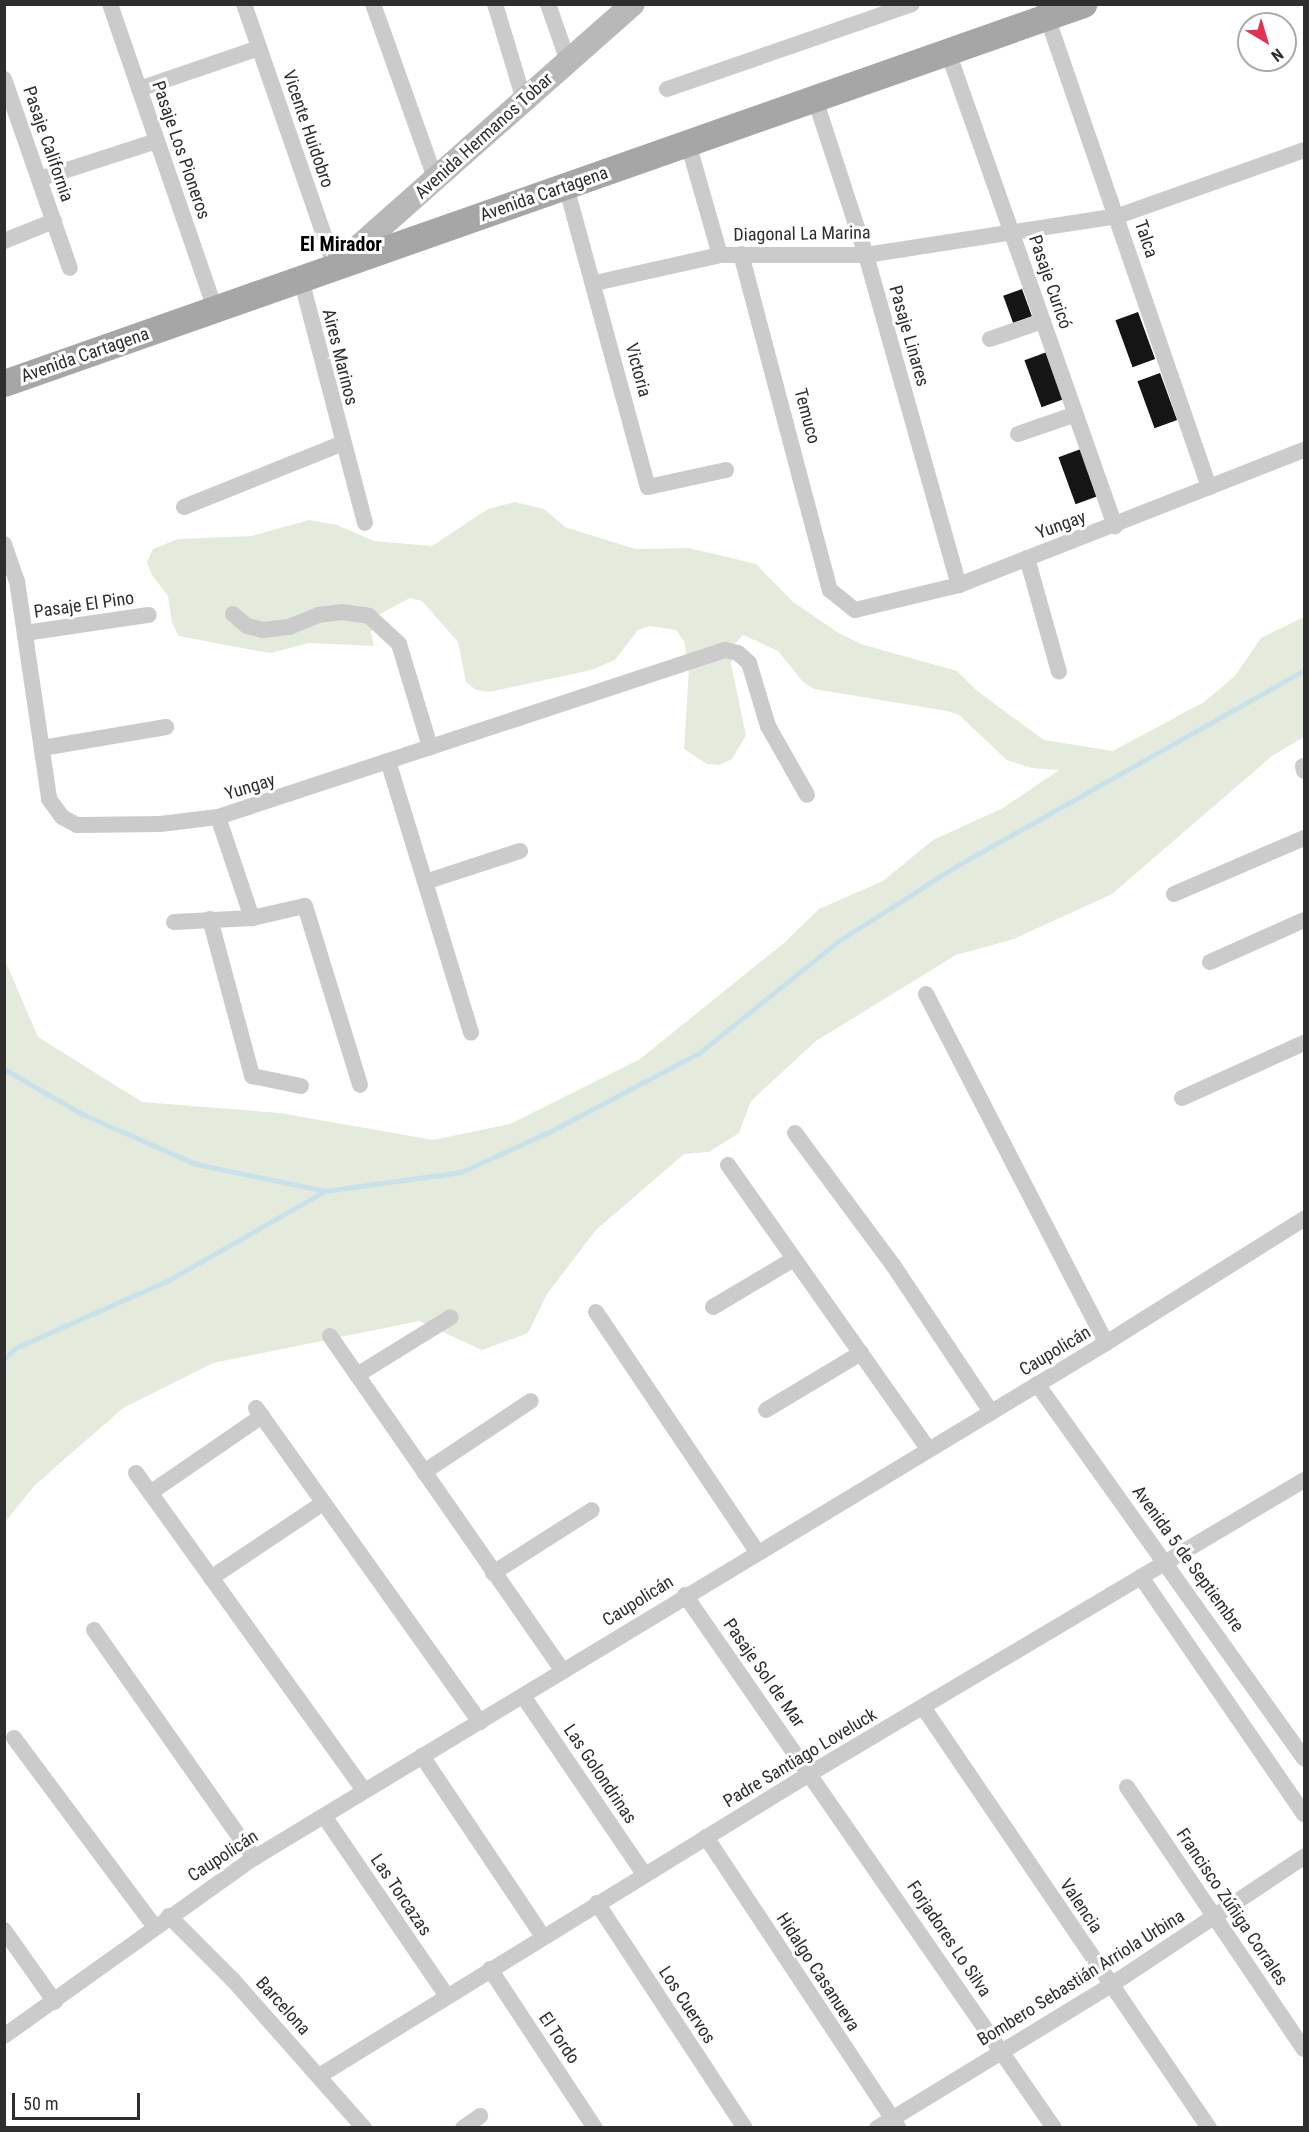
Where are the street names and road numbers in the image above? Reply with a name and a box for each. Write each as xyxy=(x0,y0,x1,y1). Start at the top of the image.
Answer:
street label: Vicente Huidobro xyxy=(278,67,338,191)
street label: Avenida Hermanos Tobar xyxy=(410,68,558,204)
street label: Pasaje Los Pioneros xyxy=(147,78,215,222)
street label: Pasaje California xyxy=(18,83,78,205)
street label: Avenida Cartagena xyxy=(477,162,611,226)
street label: Talca xyxy=(1130,217,1162,261)
street label: Diagonal La Marina xyxy=(733,222,871,246)
street label: Pasaje Curicó xyxy=(1024,232,1076,332)
street label: Pasaje Linares xyxy=(884,283,934,389)
street label: Aires Marinos xyxy=(318,307,362,407)
street label: Avenida Cartagena xyxy=(18,323,152,387)
street label: Victoria xyxy=(620,341,656,399)
street label: Temuco xyxy=(789,386,825,446)
street label: Yungay xyxy=(1033,506,1089,544)
street label: Pasaje El Pino xyxy=(32,587,136,623)
street label: Yungay xyxy=(222,769,278,805)
street label: Caupolicán xyxy=(1015,1321,1095,1381)
street label: Avenida 5 de Septiembre xyxy=(1128,1482,1248,1636)
street label: Caupolicán xyxy=(599,1571,677,1631)
street label: Pasaje Sol de Mar xyxy=(719,1614,809,1732)
street label: Padre Santiago Loveluck xyxy=(719,1704,881,1812)
street label: Las Golondrinas xyxy=(559,1720,641,1828)
street label: Francisco Zúñiga Corrales xyxy=(1171,1824,1293,1990)
street label: Caupolicán xyxy=(184,1825,262,1887)
street label: Las Torcazas xyxy=(366,1850,436,1940)
street label: Valencia xyxy=(1055,1875,1107,1937)
street label: Forjadores Lo Silva xyxy=(902,1877,996,2001)
street label: Bombero Sebastián Arriola Urbina xyxy=(974,1905,1188,2051)
street label: Hidalgo Casanueva xyxy=(772,1909,864,2035)
street label: Los Cuervos xyxy=(654,1962,720,2048)
street label: Barcelona xyxy=(251,1972,315,2040)
street label: El Tordo xyxy=(534,2008,584,2068)

